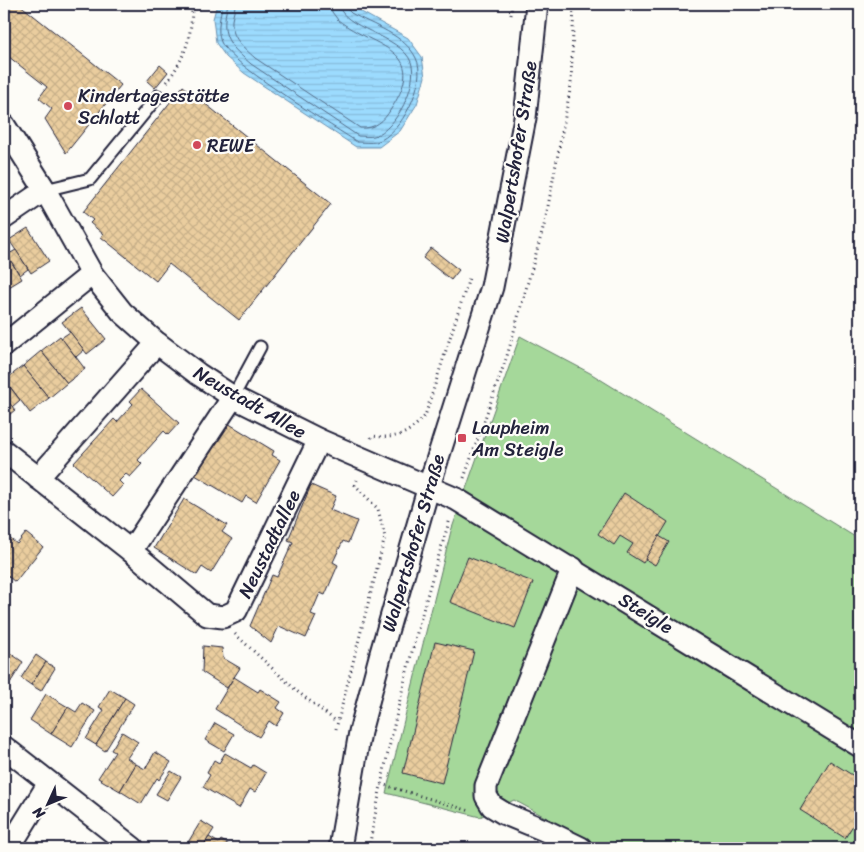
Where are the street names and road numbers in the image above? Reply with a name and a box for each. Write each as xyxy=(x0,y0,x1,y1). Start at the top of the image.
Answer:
street label: Walpertshofer Straße xyxy=(485,59,547,245)
street label: Neustadt Allee xyxy=(187,356,313,448)
street label: Walpertshofer Straße xyxy=(372,450,454,636)
street label: Neustadtallee xyxy=(228,484,310,604)
street label: Steigle xyxy=(612,583,680,643)

